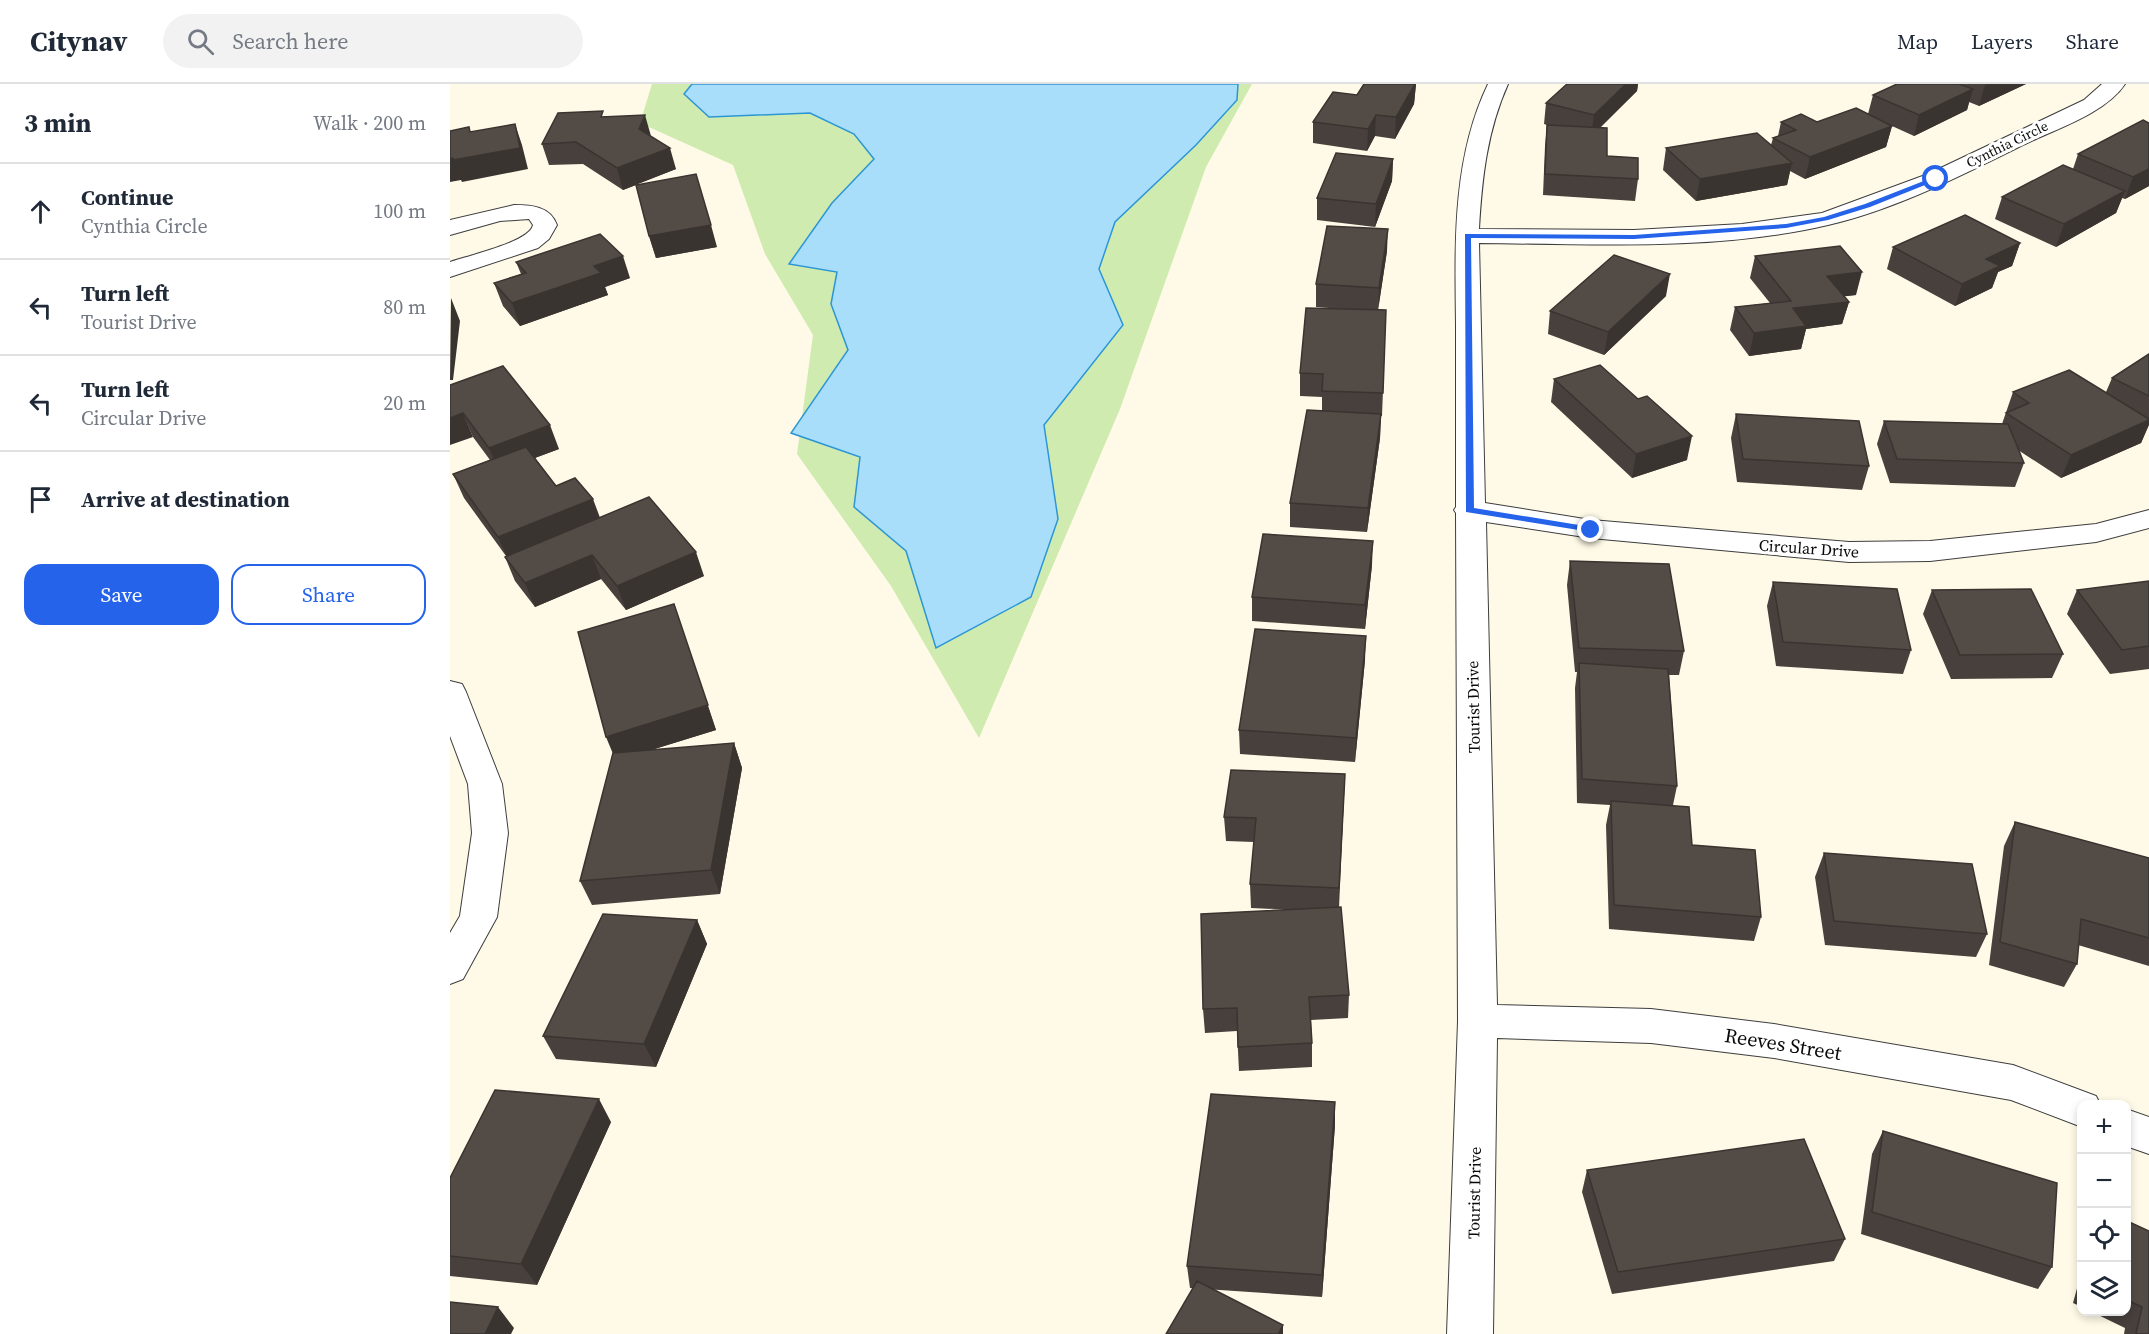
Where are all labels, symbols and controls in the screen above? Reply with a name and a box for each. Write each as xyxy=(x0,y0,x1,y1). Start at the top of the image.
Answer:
search box xyxy=(163,14,583,68)
text: Citynav xyxy=(30,22,127,60)
icon: search xyxy=(184,25,217,58)
text: Search here xyxy=(232,26,349,56)
text: Map xyxy=(1897,27,1938,56)
text: Layers xyxy=(1971,27,2033,56)
text: Share xyxy=(2066,27,2119,56)
text: 3 min xyxy=(24,105,91,141)
text: Walk · 200 m xyxy=(313,109,426,137)
street label: Cynthia Circle xyxy=(1963,116,2051,172)
route start xyxy=(1922,165,1948,191)
text: Continue xyxy=(81,182,174,212)
icon: ahead xyxy=(24,195,57,228)
text: 100 m xyxy=(373,197,426,225)
text: Cynthia Circle xyxy=(81,212,208,240)
text: Turn left xyxy=(81,278,169,308)
icon: left xyxy=(24,291,57,324)
text: 80 m xyxy=(383,293,426,321)
text: Tourist Drive xyxy=(81,308,197,336)
text: Turn left xyxy=(81,374,169,404)
icon: left xyxy=(24,387,57,420)
text: 20 m xyxy=(383,389,426,417)
text: Circular Drive xyxy=(81,404,206,432)
icon: arrive xyxy=(24,483,57,516)
text: Arrive at destination xyxy=(81,484,290,514)
route end xyxy=(1577,516,1603,542)
street label: Circular Drive xyxy=(1758,534,1860,562)
button: Save xyxy=(24,564,219,625)
button: Share xyxy=(231,564,426,625)
street label: Tourist Drive xyxy=(1461,661,1485,753)
street label: Reeves Street xyxy=(1723,1021,1844,1067)
map controls xyxy=(2077,1100,2131,1316)
button: + xyxy=(2077,1100,2131,1154)
street label: Tourist Drive xyxy=(1462,1147,1486,1239)
button: − xyxy=(2077,1154,2131,1208)
button: locate xyxy=(2077,1208,2131,1262)
button: layers xyxy=(2077,1262,2131,1316)

